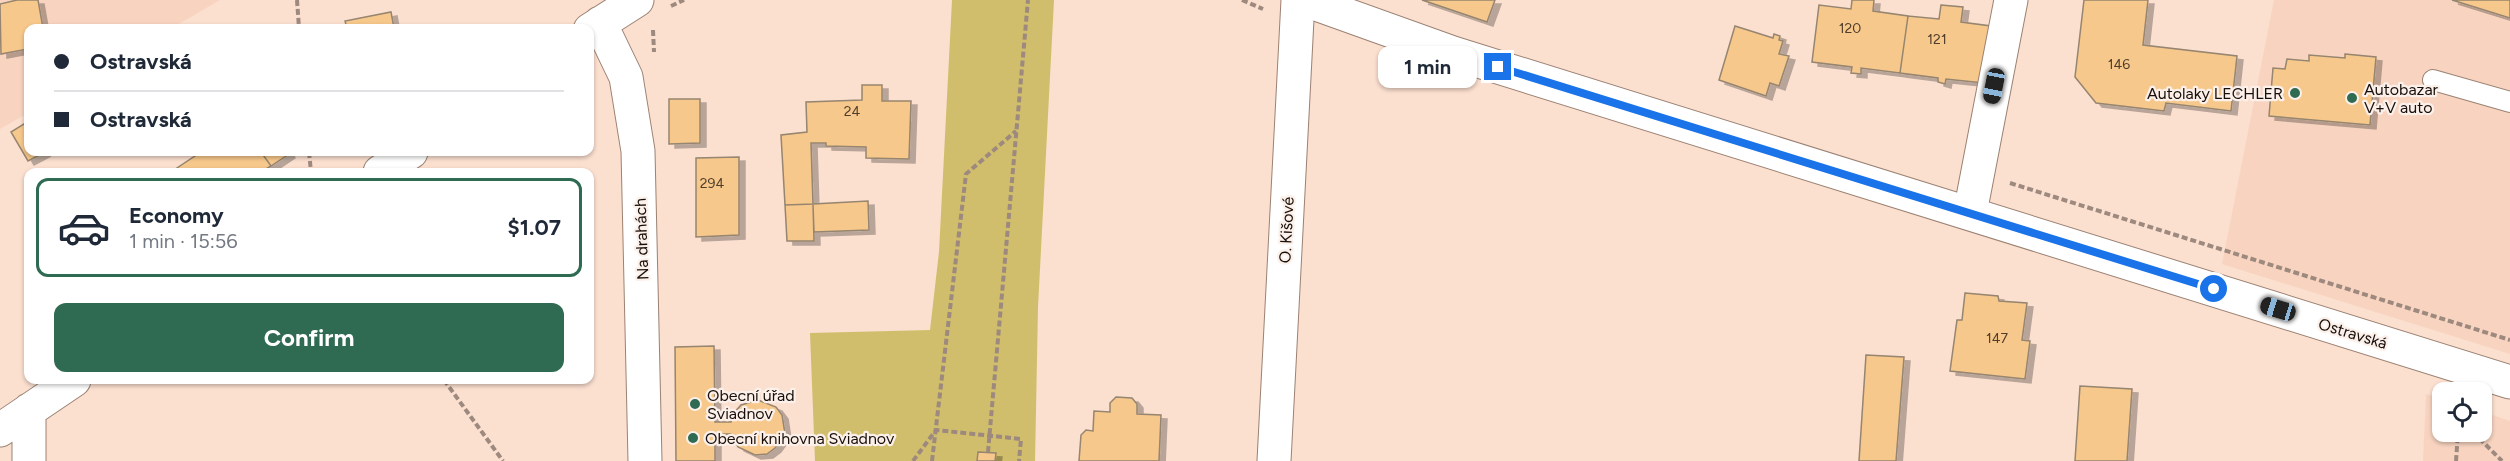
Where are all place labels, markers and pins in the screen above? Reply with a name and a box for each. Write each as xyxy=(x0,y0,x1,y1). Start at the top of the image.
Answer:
place label: Autobazar V+V auto xyxy=(2364,80,2439,117)
place label: Autolaky LECHLER xyxy=(2147,84,2283,103)
marker: Autolaky LECHLER xyxy=(2288,86,2302,100)
marker: Autobazar V+V auto xyxy=(2345,91,2359,105)
place label: Obecní úřad Sviadnov xyxy=(707,386,795,423)
marker: Obecní úřad Sviadnov xyxy=(688,397,702,411)
place label: Obecní knihovna Sviadnov xyxy=(705,429,895,448)
marker: Obecní knihovna Sviadnov xyxy=(686,431,700,445)

